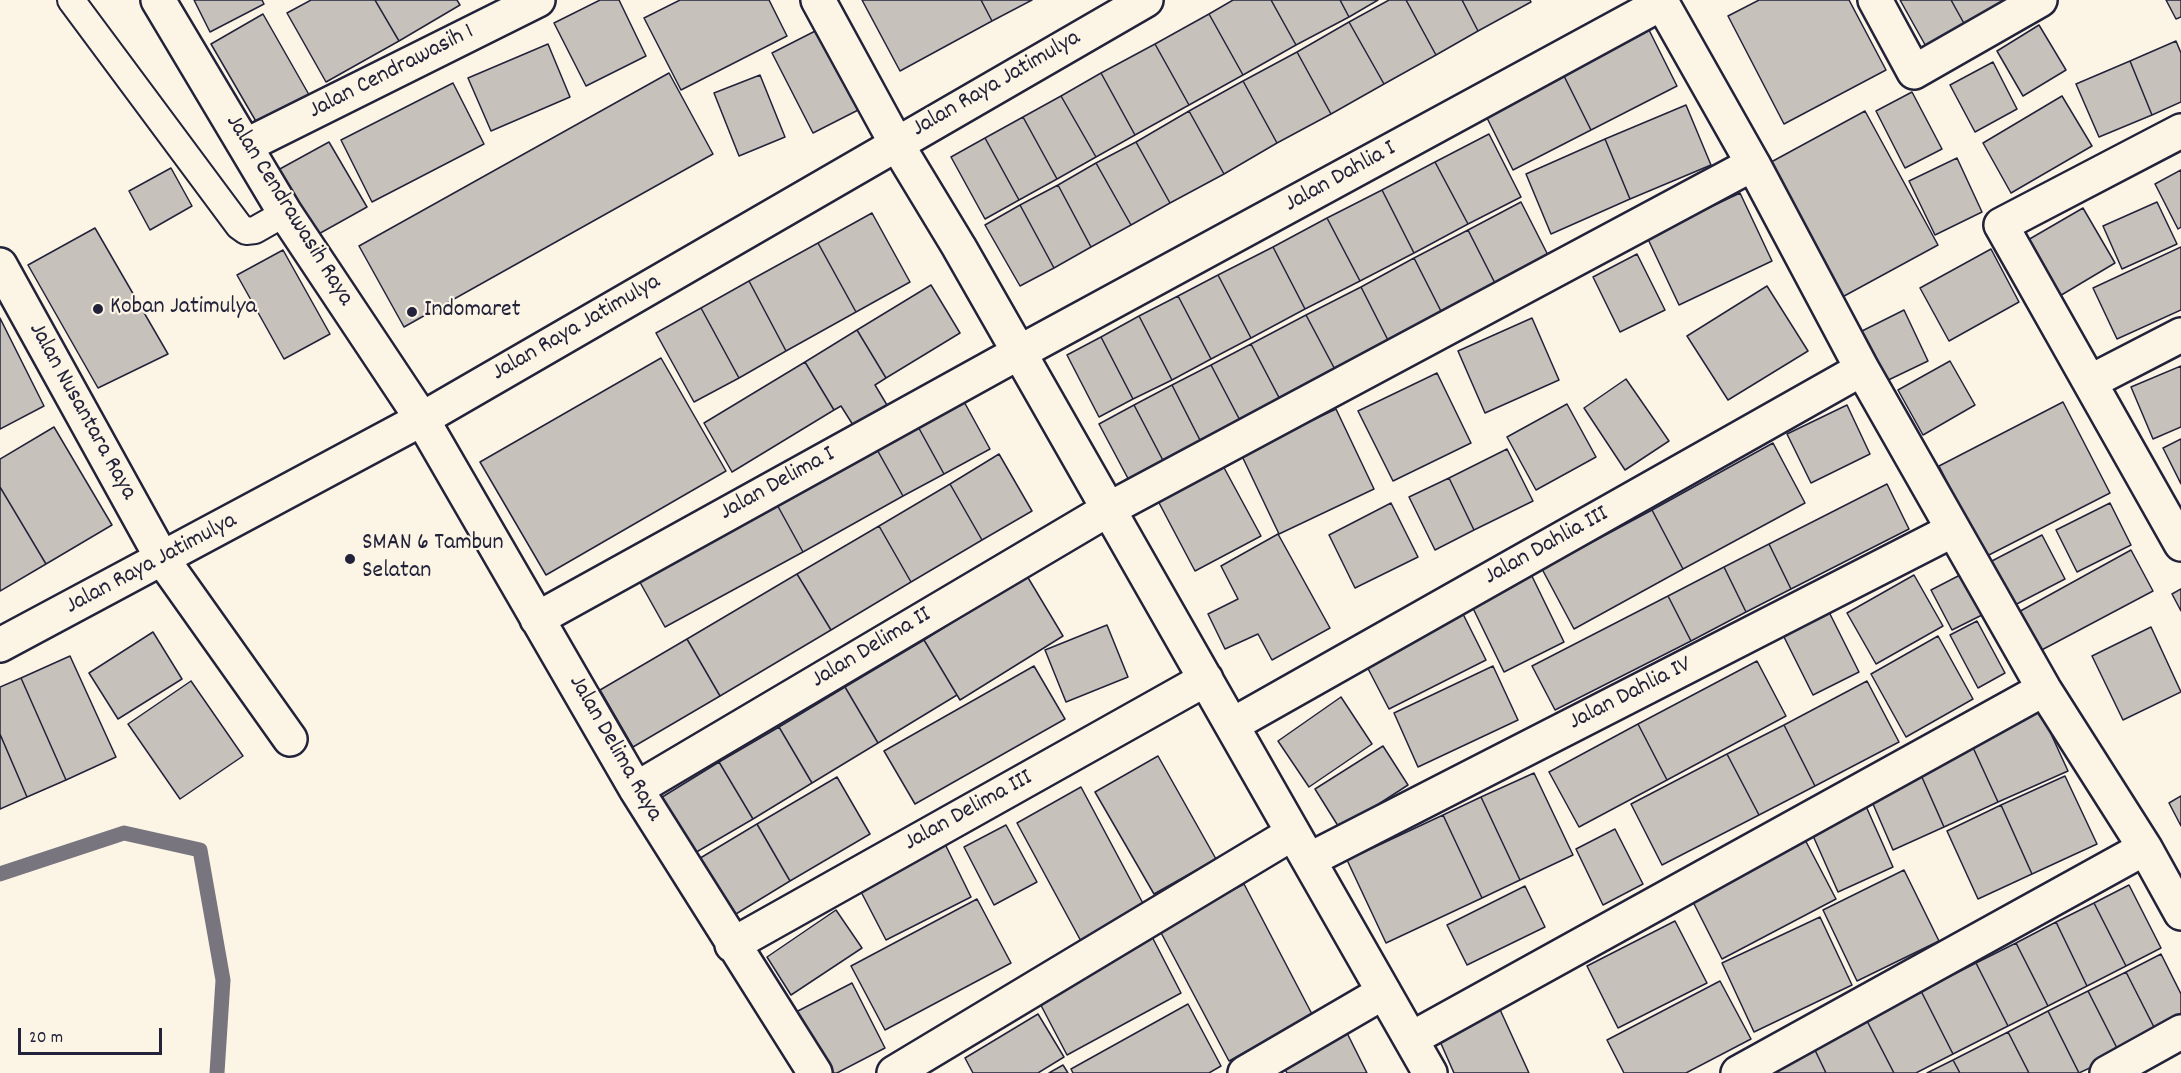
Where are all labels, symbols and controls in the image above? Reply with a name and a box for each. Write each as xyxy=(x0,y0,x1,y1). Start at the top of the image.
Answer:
street label: Jalan Cendrawasih 1 xyxy=(305,19,479,127)
street label: Jalan Raya Jatimulya xyxy=(908,25,1086,145)
street label: Jalan Cendrawasih Raya xyxy=(217,110,359,312)
street label: Jalan Dahlia I xyxy=(1280,136,1402,220)
street label: Jalan Raya Jatimulya xyxy=(488,269,666,389)
place label: Koban Jatimulya xyxy=(110,295,257,323)
place label: Indomaret xyxy=(424,298,521,326)
marker: Koban Jatimulya xyxy=(91,302,105,316)
marker: Indomaret xyxy=(405,305,419,319)
street label: Jalan Nusantara Raya xyxy=(20,318,142,506)
street label: Jalan Delima I xyxy=(715,442,841,528)
street label: Jalan Dahlia III xyxy=(1480,501,1614,593)
street label: Jalan Raya Jatimulya xyxy=(61,508,243,622)
place label: SMAN 6 Tambun Selatan xyxy=(362,531,504,587)
marker: SMAN 6 Tambun Selatan xyxy=(343,552,357,566)
street label: Jalan Delima II xyxy=(807,602,937,696)
street label: Jalan Dahlia IV xyxy=(1565,652,1697,738)
street label: Jalan Delima Raya xyxy=(561,671,667,827)
street label: Jalan Delima III xyxy=(900,765,1038,859)
scale bar xyxy=(21,1016,165,1054)
text: 20 m xyxy=(29,1026,63,1051)

